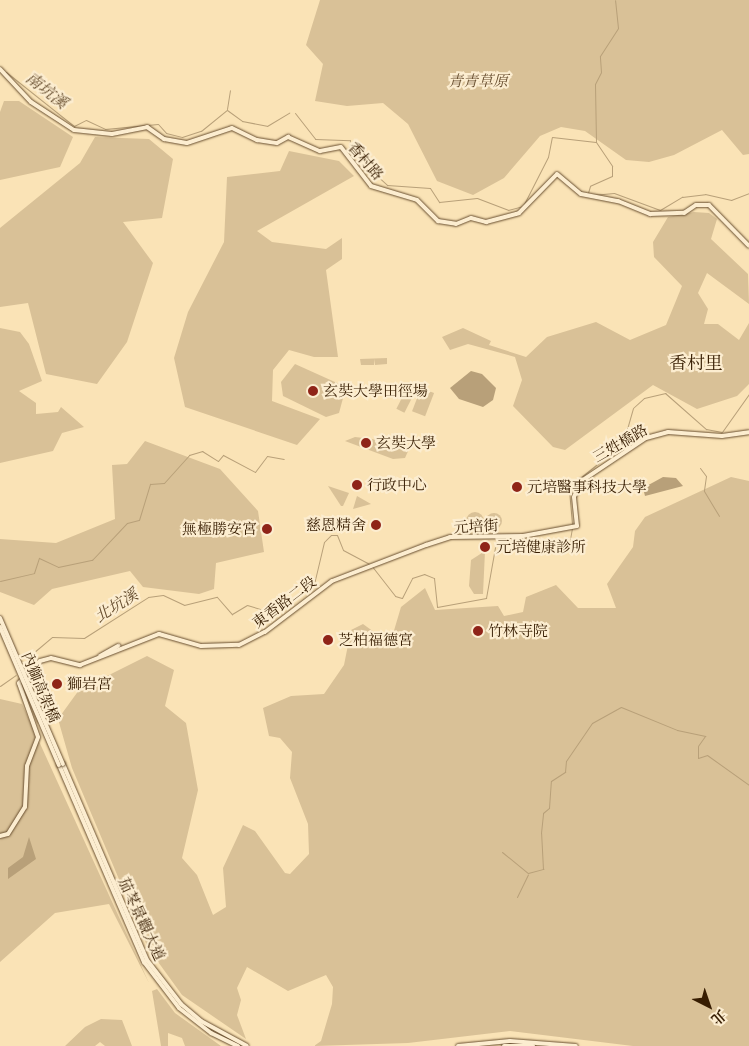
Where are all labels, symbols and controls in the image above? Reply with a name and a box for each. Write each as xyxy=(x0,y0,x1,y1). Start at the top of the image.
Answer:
water label: 南坑溪 xyxy=(22,68,72,112)
park label: 青青草原 xyxy=(448,72,508,90)
street label: 香村路 xyxy=(344,138,388,184)
district label: 香村里 xyxy=(669,352,723,374)
place label: 玄奘大學田徑場 xyxy=(323,382,428,400)
marker: 玄奘大學田徑場 xyxy=(307,385,319,397)
street label: 三姓橋路 xyxy=(590,420,650,466)
place label: 玄奘大學 xyxy=(376,434,436,452)
marker: 玄奘大學 xyxy=(360,437,372,449)
place label: 行政中心 xyxy=(367,476,427,494)
place label: 元培醫事科技大學 xyxy=(527,478,647,496)
marker: 行政中心 xyxy=(351,479,363,491)
marker: 元培醫事科技大學 xyxy=(511,481,523,493)
place label: 慈恩精舍 xyxy=(306,516,366,534)
street label: 元培街 xyxy=(453,516,499,536)
marker: 慈恩精舍 xyxy=(370,519,382,531)
place label: 無極勝安宮 xyxy=(182,520,257,538)
marker: 無極勝安宮 xyxy=(261,523,273,535)
place label: 元培健康診所 xyxy=(496,538,586,556)
marker: 元培健康診所 xyxy=(478,540,492,554)
street label: 東香路二段 xyxy=(249,572,319,632)
water label: 北坑溪 xyxy=(91,584,141,626)
place label: 竹林寺院 xyxy=(488,622,548,640)
marker: 竹林寺院 xyxy=(472,625,484,637)
place label: 芝柏福德宮 xyxy=(338,631,413,649)
marker: 芝柏福德宮 xyxy=(322,634,334,646)
street label: 內獅高架橋 xyxy=(18,649,64,725)
place label: 獅岩宮 xyxy=(67,675,112,693)
marker: 獅岩宮 xyxy=(51,678,63,690)
street label: 茄苳景觀大道 xyxy=(115,874,169,964)
north arrow xyxy=(684,981,734,1031)
text: 北 xyxy=(707,1005,731,1029)

